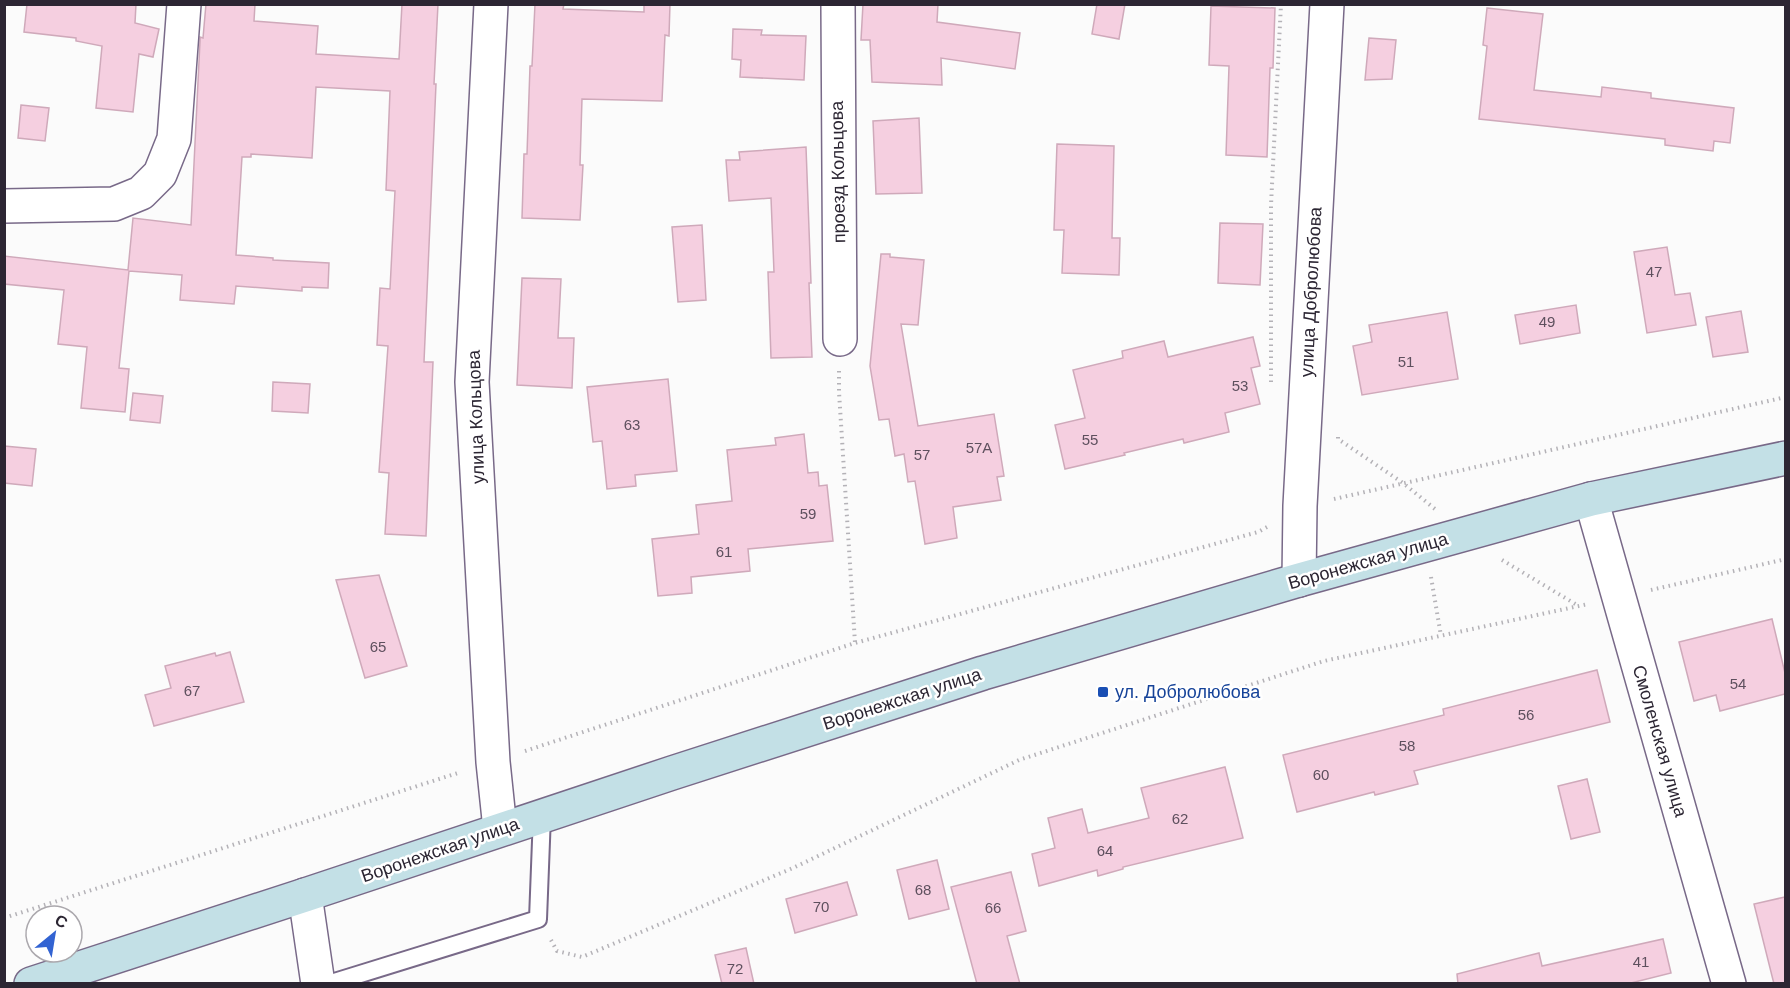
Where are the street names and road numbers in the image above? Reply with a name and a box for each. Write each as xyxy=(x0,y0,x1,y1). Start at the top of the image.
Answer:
street label: проезд Кольцова xyxy=(827,100,849,243)
street label: улица Добролюбова xyxy=(1297,205,1325,378)
street label: улица Кольцова xyxy=(464,349,488,484)
street label: Воронежская улица xyxy=(1286,528,1451,593)
street label: Смоленская улица xyxy=(1629,663,1692,820)
street label: Воронежская улица xyxy=(820,664,985,734)
street label: Воронежская улица xyxy=(359,813,522,886)

